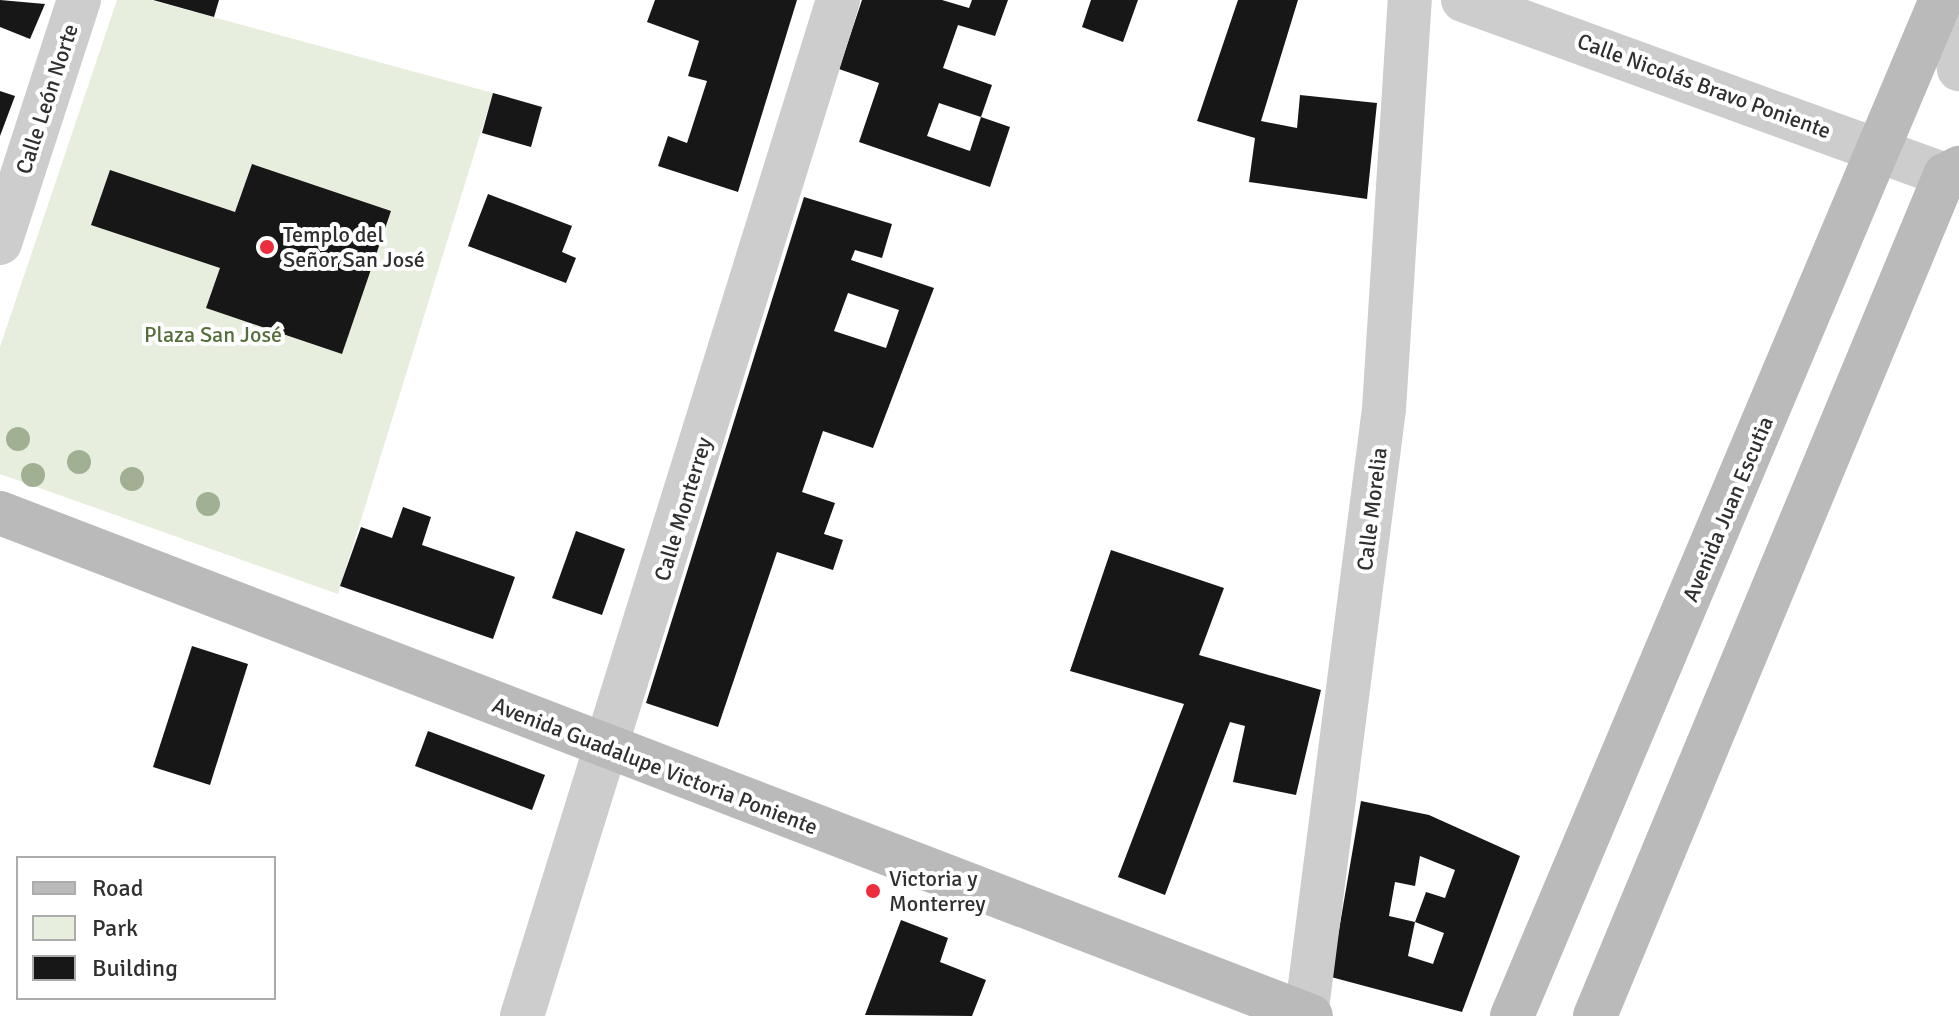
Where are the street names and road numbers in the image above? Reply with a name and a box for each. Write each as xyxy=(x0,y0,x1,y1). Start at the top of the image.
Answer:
street label: Calle León Norte xyxy=(10,21,84,177)
street label: Calle Nicolás Bravo Poniente xyxy=(1574,28,1834,144)
street label: Avenida Juan Escutia xyxy=(1677,412,1779,606)
street label: Calle Monterrey xyxy=(649,434,717,584)
street label: Calle Morelia xyxy=(1351,446,1393,572)
street label: Avenida Guadalupe Victoria Poniente xyxy=(489,692,821,840)

